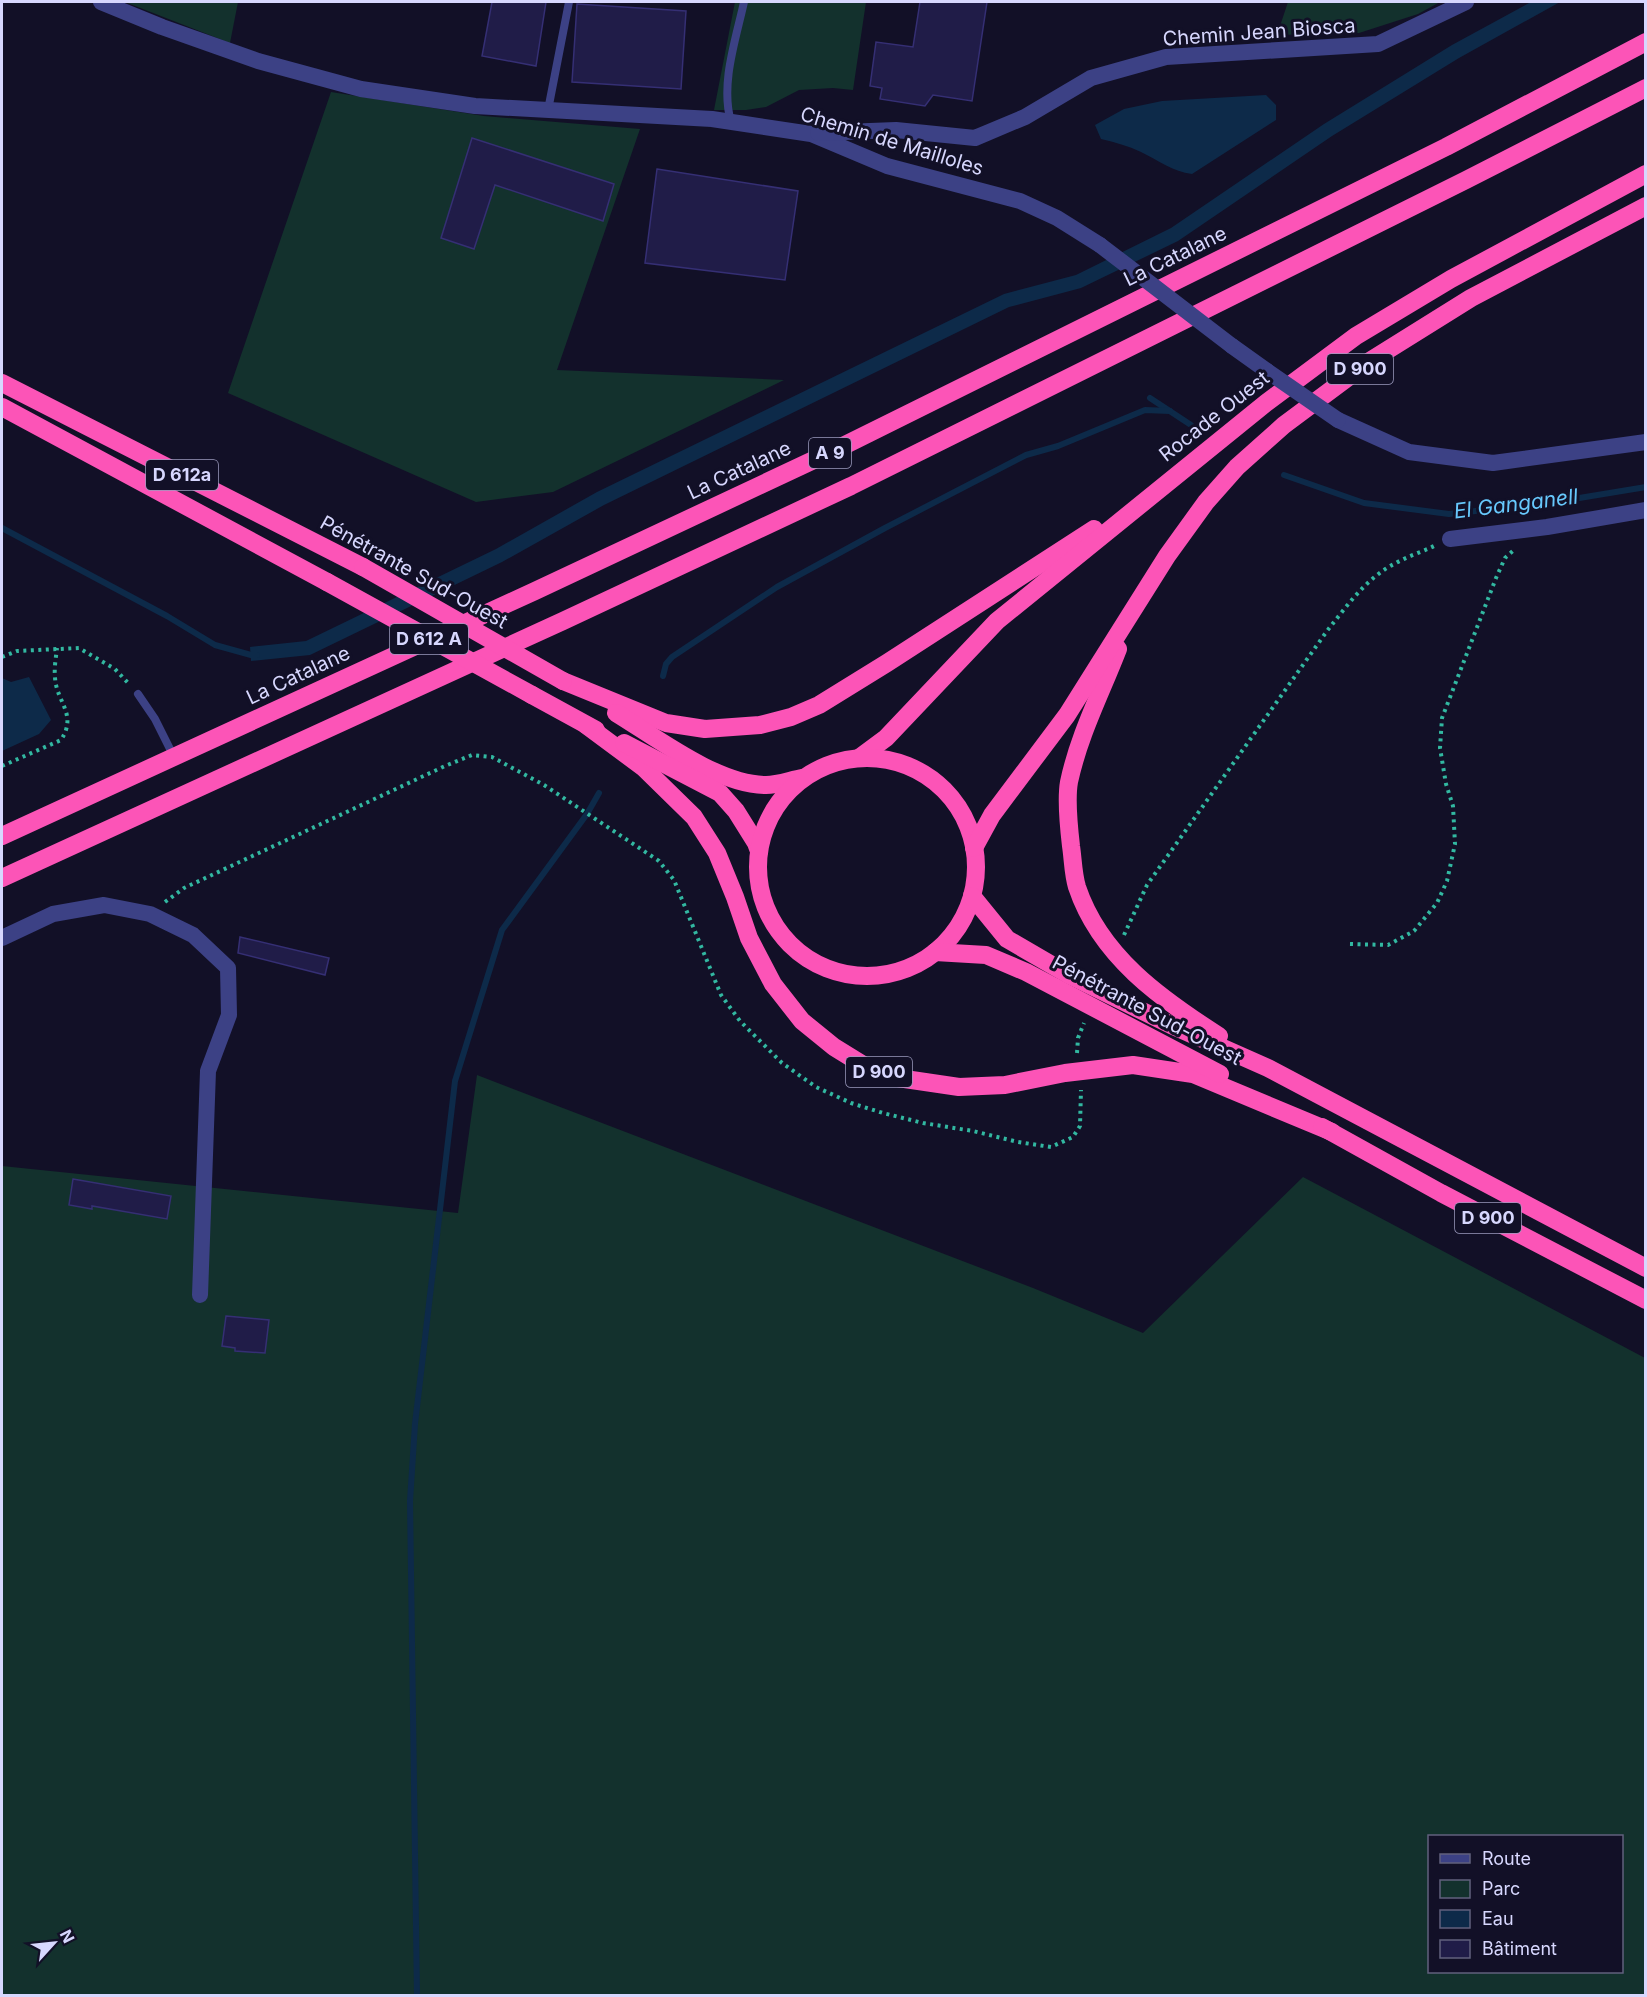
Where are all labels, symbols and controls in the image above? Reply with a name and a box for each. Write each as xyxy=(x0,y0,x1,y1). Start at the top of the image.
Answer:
street label: Chemin Jean Biosca xyxy=(1162,13,1356,51)
street label: Chemin de Mailloles xyxy=(797,102,987,180)
street label: La Catalane xyxy=(1120,221,1230,291)
road number: D 900 xyxy=(1327,354,1393,384)
street label: Rocade Ouest xyxy=(1154,365,1274,466)
street label: La Catalane xyxy=(683,436,795,504)
road number: A 9 xyxy=(809,438,851,468)
road number: D 612a xyxy=(146,460,218,490)
water label: El Ganganell xyxy=(1452,483,1580,524)
street label: Pénétrante Sud-Ouest xyxy=(316,510,512,634)
road number: D 612 A xyxy=(390,624,468,654)
street label: La Catalane xyxy=(242,641,354,709)
street label: Pénétrante Sud-Ouest xyxy=(1048,950,1246,1070)
road number: D 900 xyxy=(846,1057,912,1087)
road number: D 900 xyxy=(1455,1203,1521,1233)
legend xyxy=(1428,1835,1623,1973)
text: Route xyxy=(1482,1848,1531,1869)
text: Parc xyxy=(1482,1878,1520,1899)
text: Eau xyxy=(1482,1908,1514,1929)
north arrow xyxy=(24,1913,84,1973)
text: N xyxy=(56,1926,79,1946)
text: Bâtiment xyxy=(1482,1938,1557,1959)

